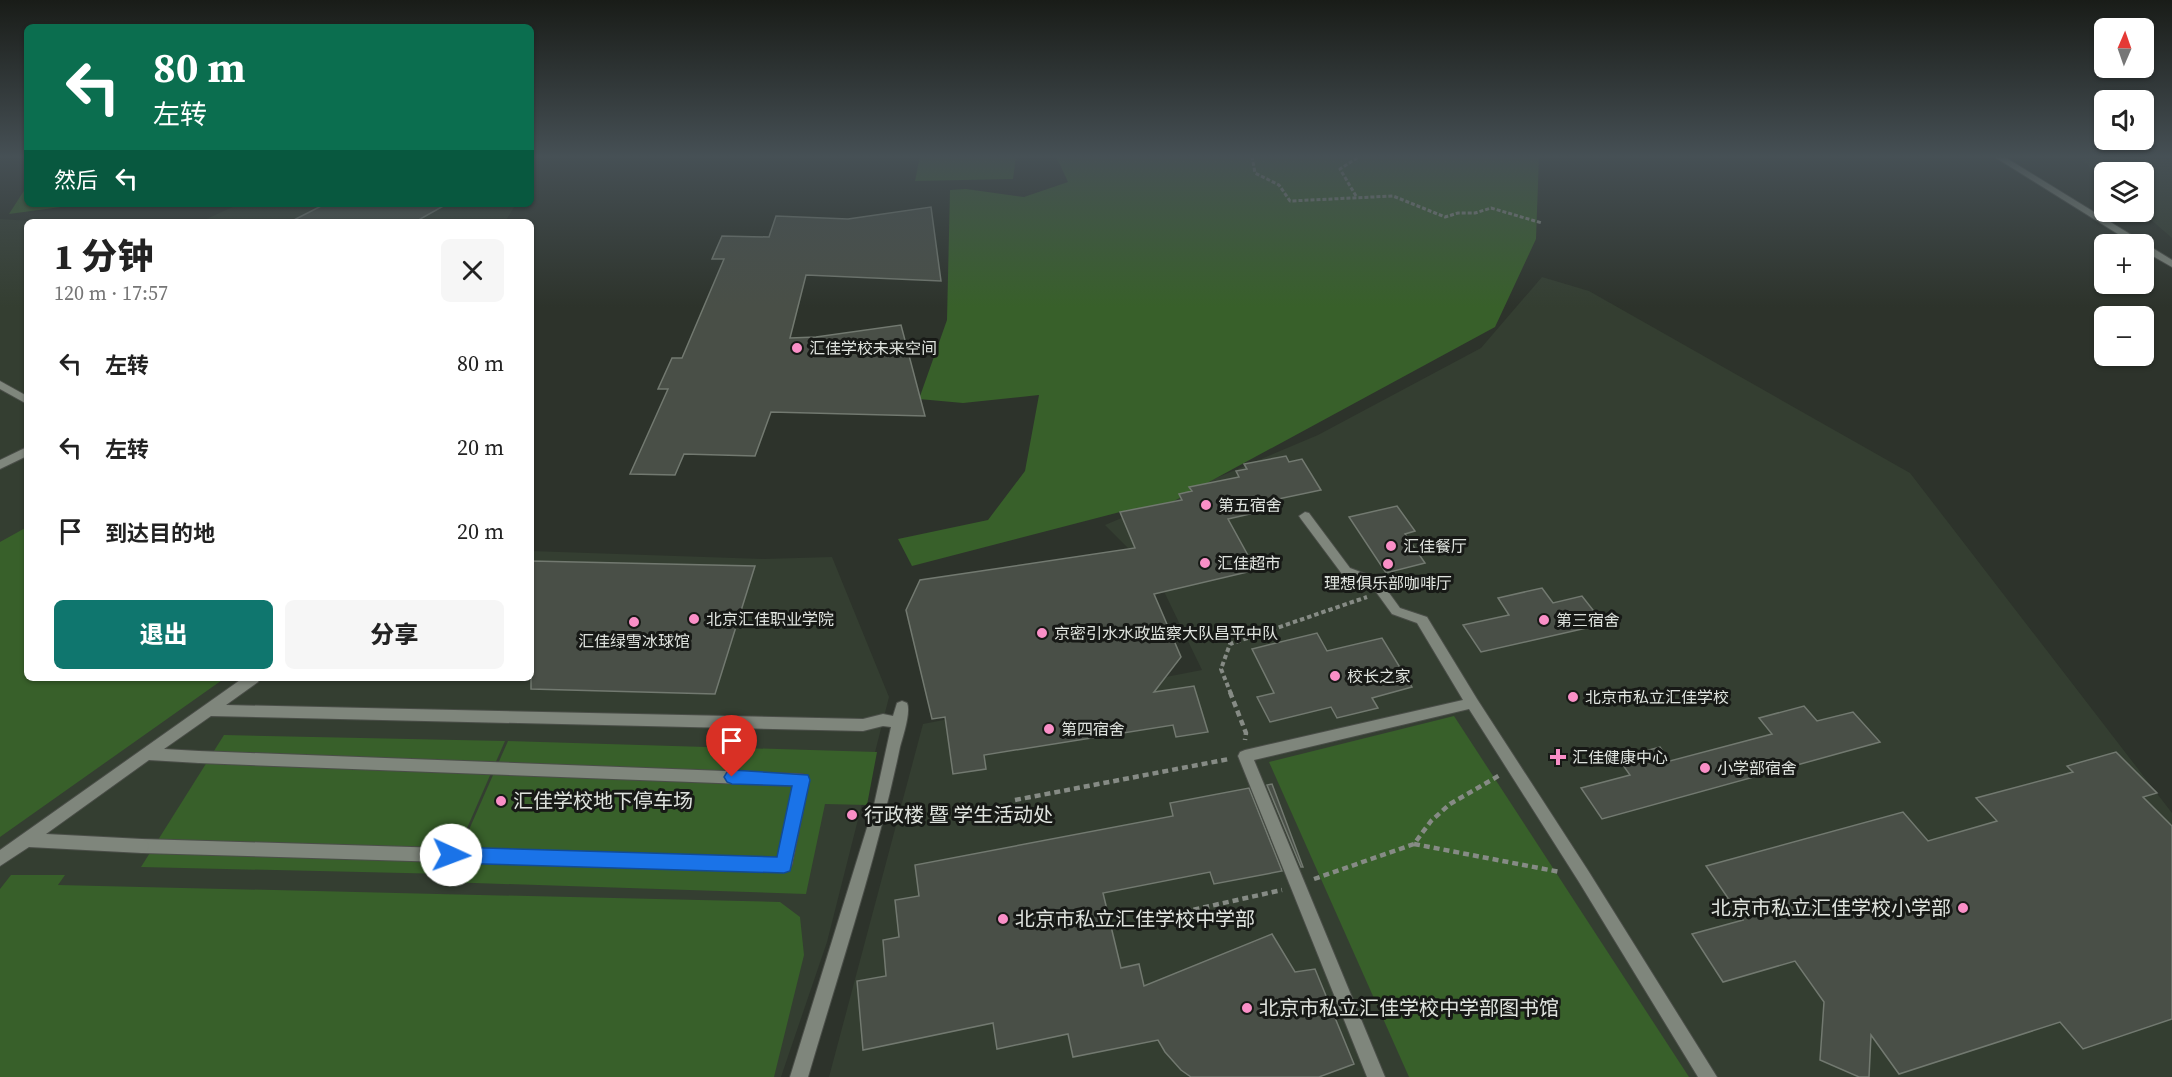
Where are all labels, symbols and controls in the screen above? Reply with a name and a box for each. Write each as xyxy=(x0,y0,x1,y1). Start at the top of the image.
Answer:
north arrow xyxy=(2094,18,2154,78)
map controls xyxy=(2094,18,2154,366)
text: 80 m xyxy=(153,38,246,96)
icon: left xyxy=(54,48,132,126)
button: sound xyxy=(2094,90,2154,150)
text: 左转 xyxy=(153,96,207,133)
icon: left xyxy=(110,162,143,195)
button: layers xyxy=(2094,162,2154,222)
text: 然后 xyxy=(54,165,98,195)
text: 1 分钟 xyxy=(54,232,153,281)
button: + xyxy=(2094,234,2154,294)
button: close xyxy=(441,239,504,302)
text: 120 m · 17:57 xyxy=(54,279,168,307)
button: − xyxy=(2094,306,2154,366)
place label: 汇佳学校未来空间 xyxy=(809,337,937,359)
marker: 汇佳学校未来空间 xyxy=(790,341,804,355)
icon: left xyxy=(54,347,87,380)
text: 80 m xyxy=(457,348,504,378)
text: 左转 xyxy=(105,350,149,380)
icon: left xyxy=(54,431,87,464)
text: 20 m xyxy=(457,432,504,462)
text: 左转 xyxy=(105,434,149,464)
place label: 第五宿舍 xyxy=(1218,494,1282,516)
marker: 第五宿舍 xyxy=(1199,498,1213,512)
icon: arrive xyxy=(54,515,87,548)
text: 20 m xyxy=(457,516,504,546)
text: 到达目的地 xyxy=(105,518,215,548)
place label: 汇佳餐厅 xyxy=(1403,535,1467,557)
marker: 汇佳餐厅 xyxy=(1384,539,1398,553)
place label: 汇佳超市 xyxy=(1217,552,1281,574)
marker: 汇佳超市 xyxy=(1198,556,1212,570)
marker: 理想俱乐部咖啡厅 xyxy=(1381,557,1395,571)
place label: 理想俱乐部咖啡厅 xyxy=(1324,572,1452,594)
button: 退出 xyxy=(54,600,273,669)
button: 分享 xyxy=(285,600,504,669)
place label: 北京汇佳职业学院 xyxy=(706,608,834,630)
place label: 第三宿舍 xyxy=(1556,609,1620,631)
marker: 北京汇佳职业学院 xyxy=(687,612,701,626)
marker: 第三宿舍 xyxy=(1537,613,1551,627)
marker: 汇佳绿雪冰球馆 xyxy=(627,615,641,629)
place label: 京密引水水政监察大队昌平中队 xyxy=(1054,622,1278,644)
marker: 京密引水水政监察大队昌平中队 xyxy=(1035,626,1049,640)
place label: 汇佳绿雪冰球馆 xyxy=(578,630,690,652)
place label: 校长之家 xyxy=(1347,665,1411,687)
marker: 校长之家 xyxy=(1328,669,1342,683)
place label: 北京市私立汇佳学校 xyxy=(1585,686,1729,708)
marker: 北京市私立汇佳学校 xyxy=(1566,690,1580,704)
pin xyxy=(706,715,757,777)
place label: 第四宿舍 xyxy=(1061,718,1125,740)
marker: 第四宿舍 xyxy=(1042,722,1056,736)
icon: arrive xyxy=(715,724,748,757)
place label: 汇佳健康中心 xyxy=(1572,746,1668,768)
marker: 汇佳健康中心 xyxy=(1549,748,1567,766)
place label: 小学部宿舍 xyxy=(1717,757,1797,779)
marker: 小学部宿舍 xyxy=(1698,761,1712,775)
place label: 汇佳学校地下停车场 xyxy=(513,787,693,815)
marker: 汇佳学校地下停车场 xyxy=(494,794,508,808)
place label: 行政楼 暨 学生活动处 xyxy=(864,801,1053,829)
marker: 行政楼 暨 学生活动处 xyxy=(845,808,859,822)
position arrow xyxy=(419,823,483,887)
place label: 北京市私立汇佳学校小学部 xyxy=(1711,894,1951,922)
marker: 北京市私立汇佳学校小学部 xyxy=(1956,901,1970,915)
place label: 北京市私立汇佳学校中学部 xyxy=(1015,905,1255,933)
marker: 北京市私立汇佳学校中学部 xyxy=(996,912,1010,926)
place label: 北京市私立汇佳学校中学部图书馆 xyxy=(1259,994,1559,1022)
marker: 北京市私立汇佳学校中学部图书馆 xyxy=(1240,1001,1254,1015)

